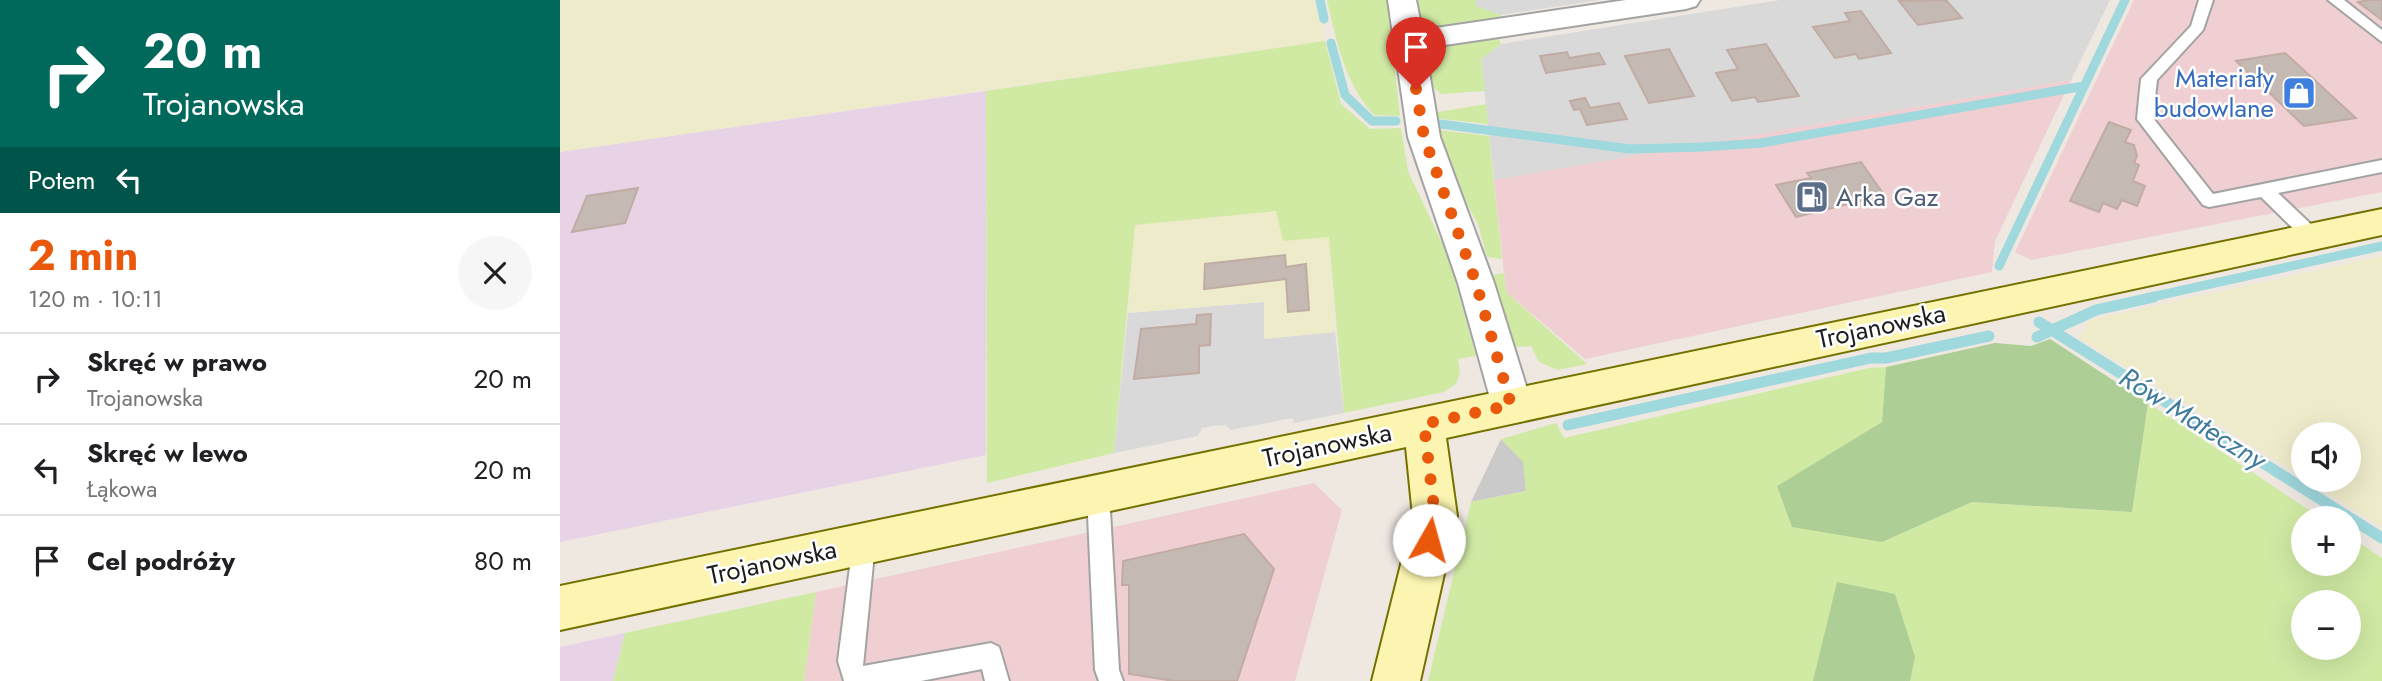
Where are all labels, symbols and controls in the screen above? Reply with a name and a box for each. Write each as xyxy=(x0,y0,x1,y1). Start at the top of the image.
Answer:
text: 20 m xyxy=(143,16,262,86)
pin xyxy=(1386,17,1446,89)
icon: right xyxy=(28,28,119,119)
icon: arrive xyxy=(1397,28,1435,66)
place label: Materiały budowlane xyxy=(2154,59,2275,127)
shop icon: Materiały budowlane xyxy=(2280,74,2318,112)
text: Trojanowska xyxy=(143,81,305,127)
text: Potem xyxy=(28,161,96,199)
icon: left xyxy=(110,161,148,199)
fuel station icon: Arka Gaz xyxy=(1793,178,1831,216)
place label: Arka Gaz xyxy=(1836,178,1938,216)
text: 2 min xyxy=(28,225,138,286)
button: close xyxy=(458,236,532,310)
text: 120 m · 10:11 xyxy=(28,282,163,316)
street label: Trojanowska xyxy=(1813,294,1949,358)
text: Skręć w prawo xyxy=(87,343,267,381)
water label: Rów Mateczny xyxy=(2111,357,2276,481)
icon: right xyxy=(28,360,66,398)
text: 20 m xyxy=(474,360,532,398)
text: Trojanowska xyxy=(87,381,203,415)
street label: Trojanowska xyxy=(1259,413,1395,477)
map controls xyxy=(2291,422,2361,660)
button: sound xyxy=(2291,422,2361,492)
text: Skręć w lewo xyxy=(87,434,248,472)
icon: left xyxy=(28,451,66,489)
text: 20 m xyxy=(474,451,532,489)
text: Łąkowa xyxy=(87,472,157,506)
position arrow xyxy=(1392,503,1466,577)
button: + xyxy=(2291,506,2361,576)
street label: Trojanowska xyxy=(704,530,840,594)
icon: arrive xyxy=(28,542,66,580)
text: Cel podróży xyxy=(87,542,235,580)
text: 80 m xyxy=(474,542,532,580)
button: − xyxy=(2291,590,2361,660)

